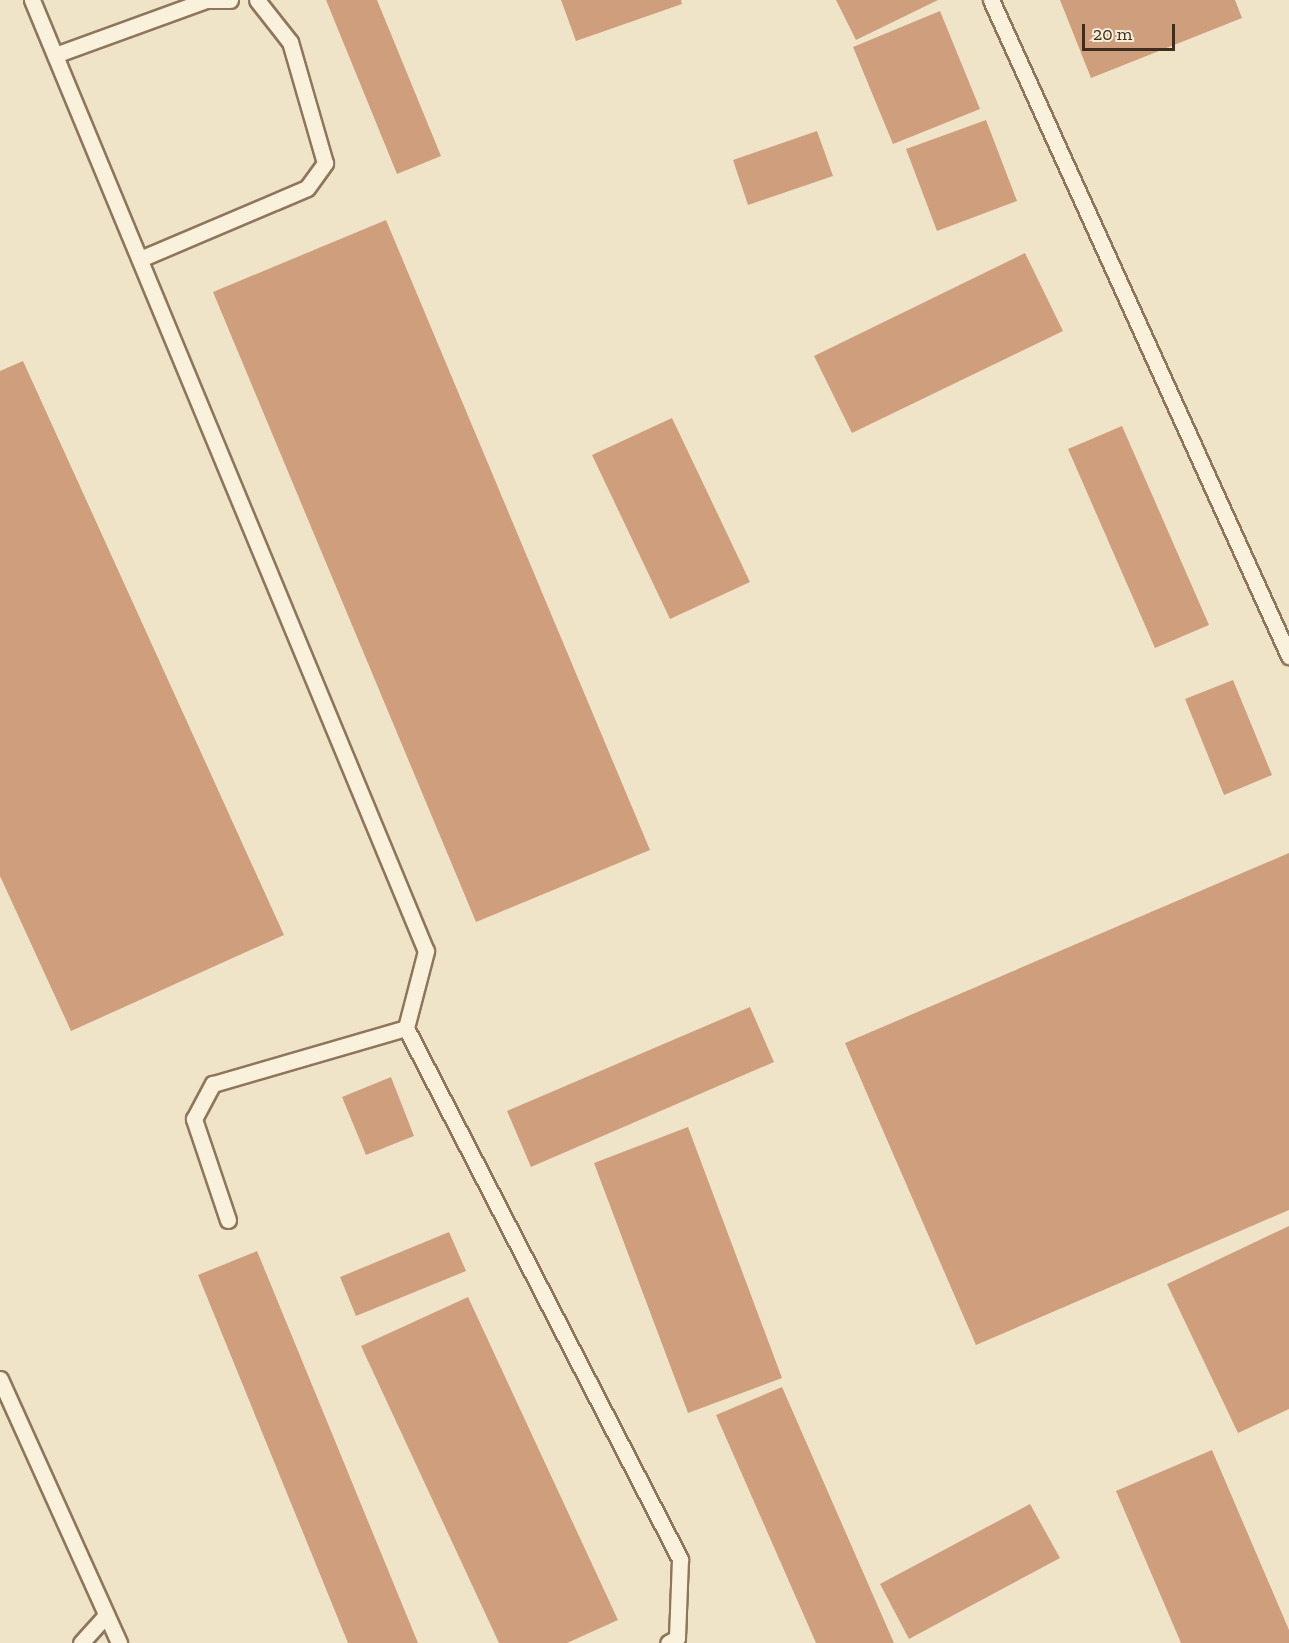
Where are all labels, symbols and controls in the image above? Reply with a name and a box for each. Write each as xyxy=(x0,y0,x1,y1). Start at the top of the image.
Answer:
scale bar xyxy=(1085,12,1178,50)
text: 20 m xyxy=(1093,23,1132,45)

